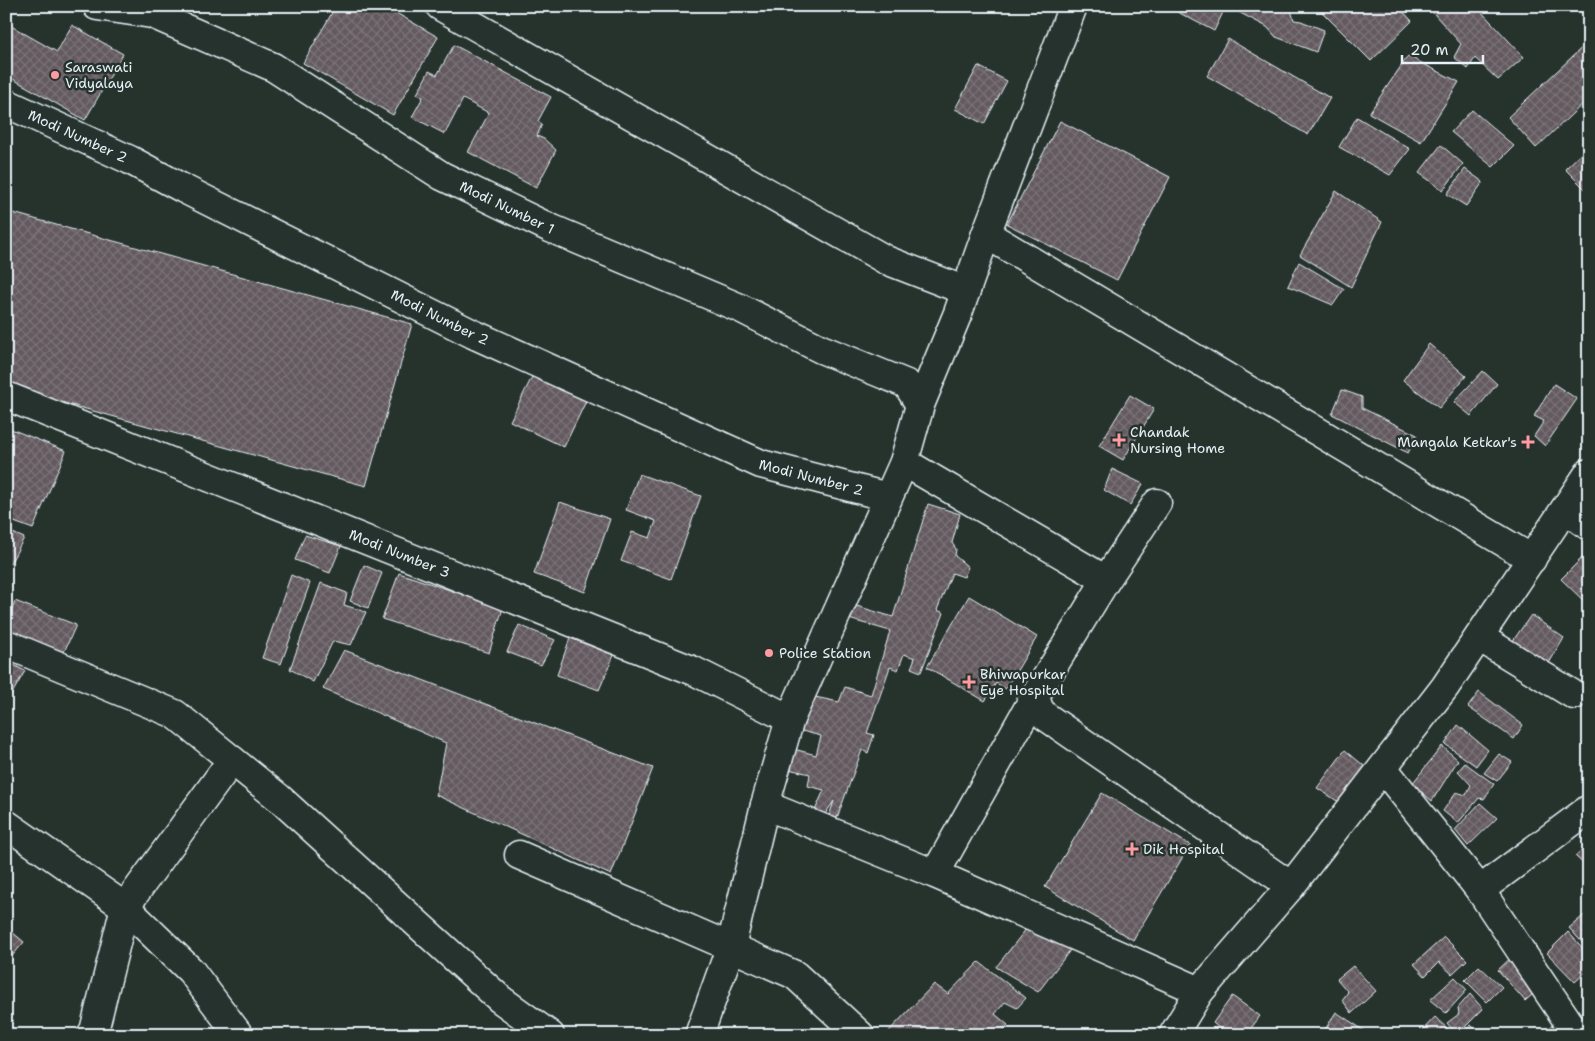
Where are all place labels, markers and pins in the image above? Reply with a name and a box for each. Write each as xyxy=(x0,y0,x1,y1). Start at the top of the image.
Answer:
place label: Saraswati Vidyalaya xyxy=(65,58,133,92)
marker: Saraswati Vidyalaya xyxy=(49,69,61,81)
place label: Chandak Nursing Home xyxy=(1130,423,1225,457)
marker: Chandak Nursing Home xyxy=(1112,433,1126,447)
place label: Mangala Ketkar's xyxy=(1397,433,1517,451)
marker: Mangala Ketkar's xyxy=(1521,435,1535,449)
place label: Police Station xyxy=(779,644,872,662)
marker: Police Station xyxy=(763,647,775,659)
place label: Bhiwapurkar Eye Hospital xyxy=(980,665,1066,699)
marker: Bhiwapurkar Eye Hospital xyxy=(962,675,976,689)
place label: Dik Hospital xyxy=(1143,840,1225,858)
marker: Dik Hospital xyxy=(1125,842,1139,856)

